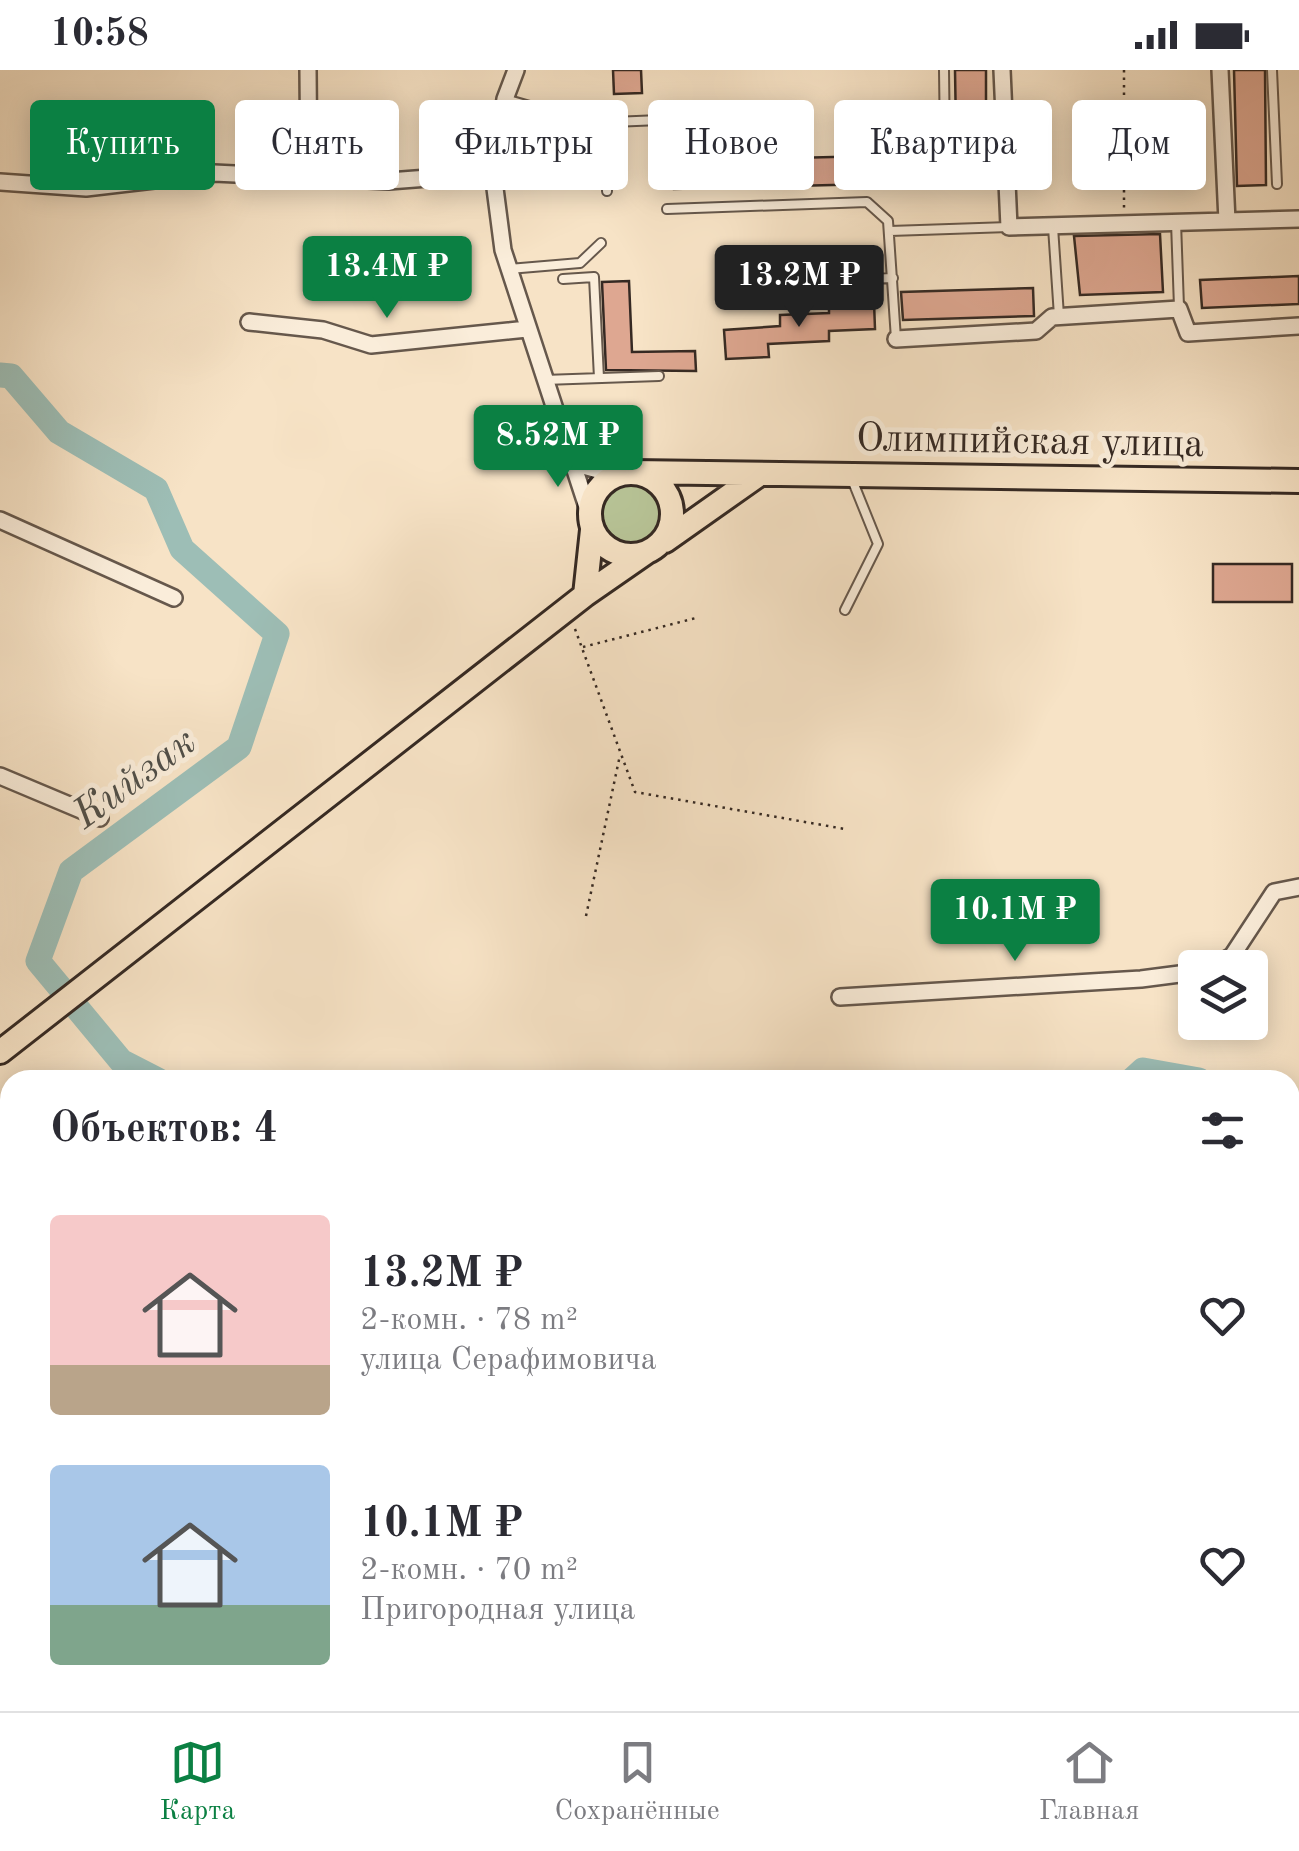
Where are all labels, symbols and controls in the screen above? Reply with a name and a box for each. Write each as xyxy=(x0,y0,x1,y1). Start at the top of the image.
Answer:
text: 10:58 xyxy=(50,16,149,54)
chip: Купить xyxy=(30,100,215,190)
chip: Снять xyxy=(235,100,399,190)
chip: Фильтры xyxy=(419,100,628,190)
chip: Новое xyxy=(648,100,814,190)
chip: Квартира xyxy=(834,100,1052,190)
chip: Дом xyxy=(1072,100,1206,190)
pin: 13.4M ₽ xyxy=(295,236,479,321)
pin: 13.2M ₽ xyxy=(707,245,891,330)
text: 13.4M ₽ xyxy=(325,252,449,284)
text: 13.2M ₽ xyxy=(737,261,861,293)
pin: 8.52M ₽ xyxy=(466,405,650,490)
street label: Олимпийская улица xyxy=(856,420,1204,466)
text: 8.52M ₽ xyxy=(496,421,620,453)
water label: Кийзак xyxy=(65,721,205,838)
pin: 10.1M ₽ xyxy=(923,879,1107,964)
text: 10.1M ₽ xyxy=(953,895,1077,927)
map controls xyxy=(1178,950,1268,1040)
button: layers xyxy=(1178,950,1268,1040)
icon: filters xyxy=(1195,1103,1250,1158)
text: Объектов: 4 xyxy=(50,1109,278,1151)
text: 13.2M ₽ xyxy=(360,1254,523,1296)
icon: home xyxy=(130,1255,250,1375)
icon: heart xyxy=(1195,1288,1250,1343)
text: 2-комн. · 78 m² xyxy=(360,1305,578,1337)
text: улица Серафимовича xyxy=(360,1345,657,1377)
text: 10.1M ₽ xyxy=(360,1504,523,1546)
icon: home xyxy=(130,1505,250,1625)
icon: heart xyxy=(1195,1538,1250,1593)
text: 2-комн. · 70 m² xyxy=(360,1555,578,1587)
text: Пригородная улица xyxy=(360,1595,635,1627)
tab: Карта xyxy=(160,1735,235,1830)
tab: Сохранённые xyxy=(554,1735,720,1830)
tab: Главная xyxy=(1039,1735,1139,1830)

